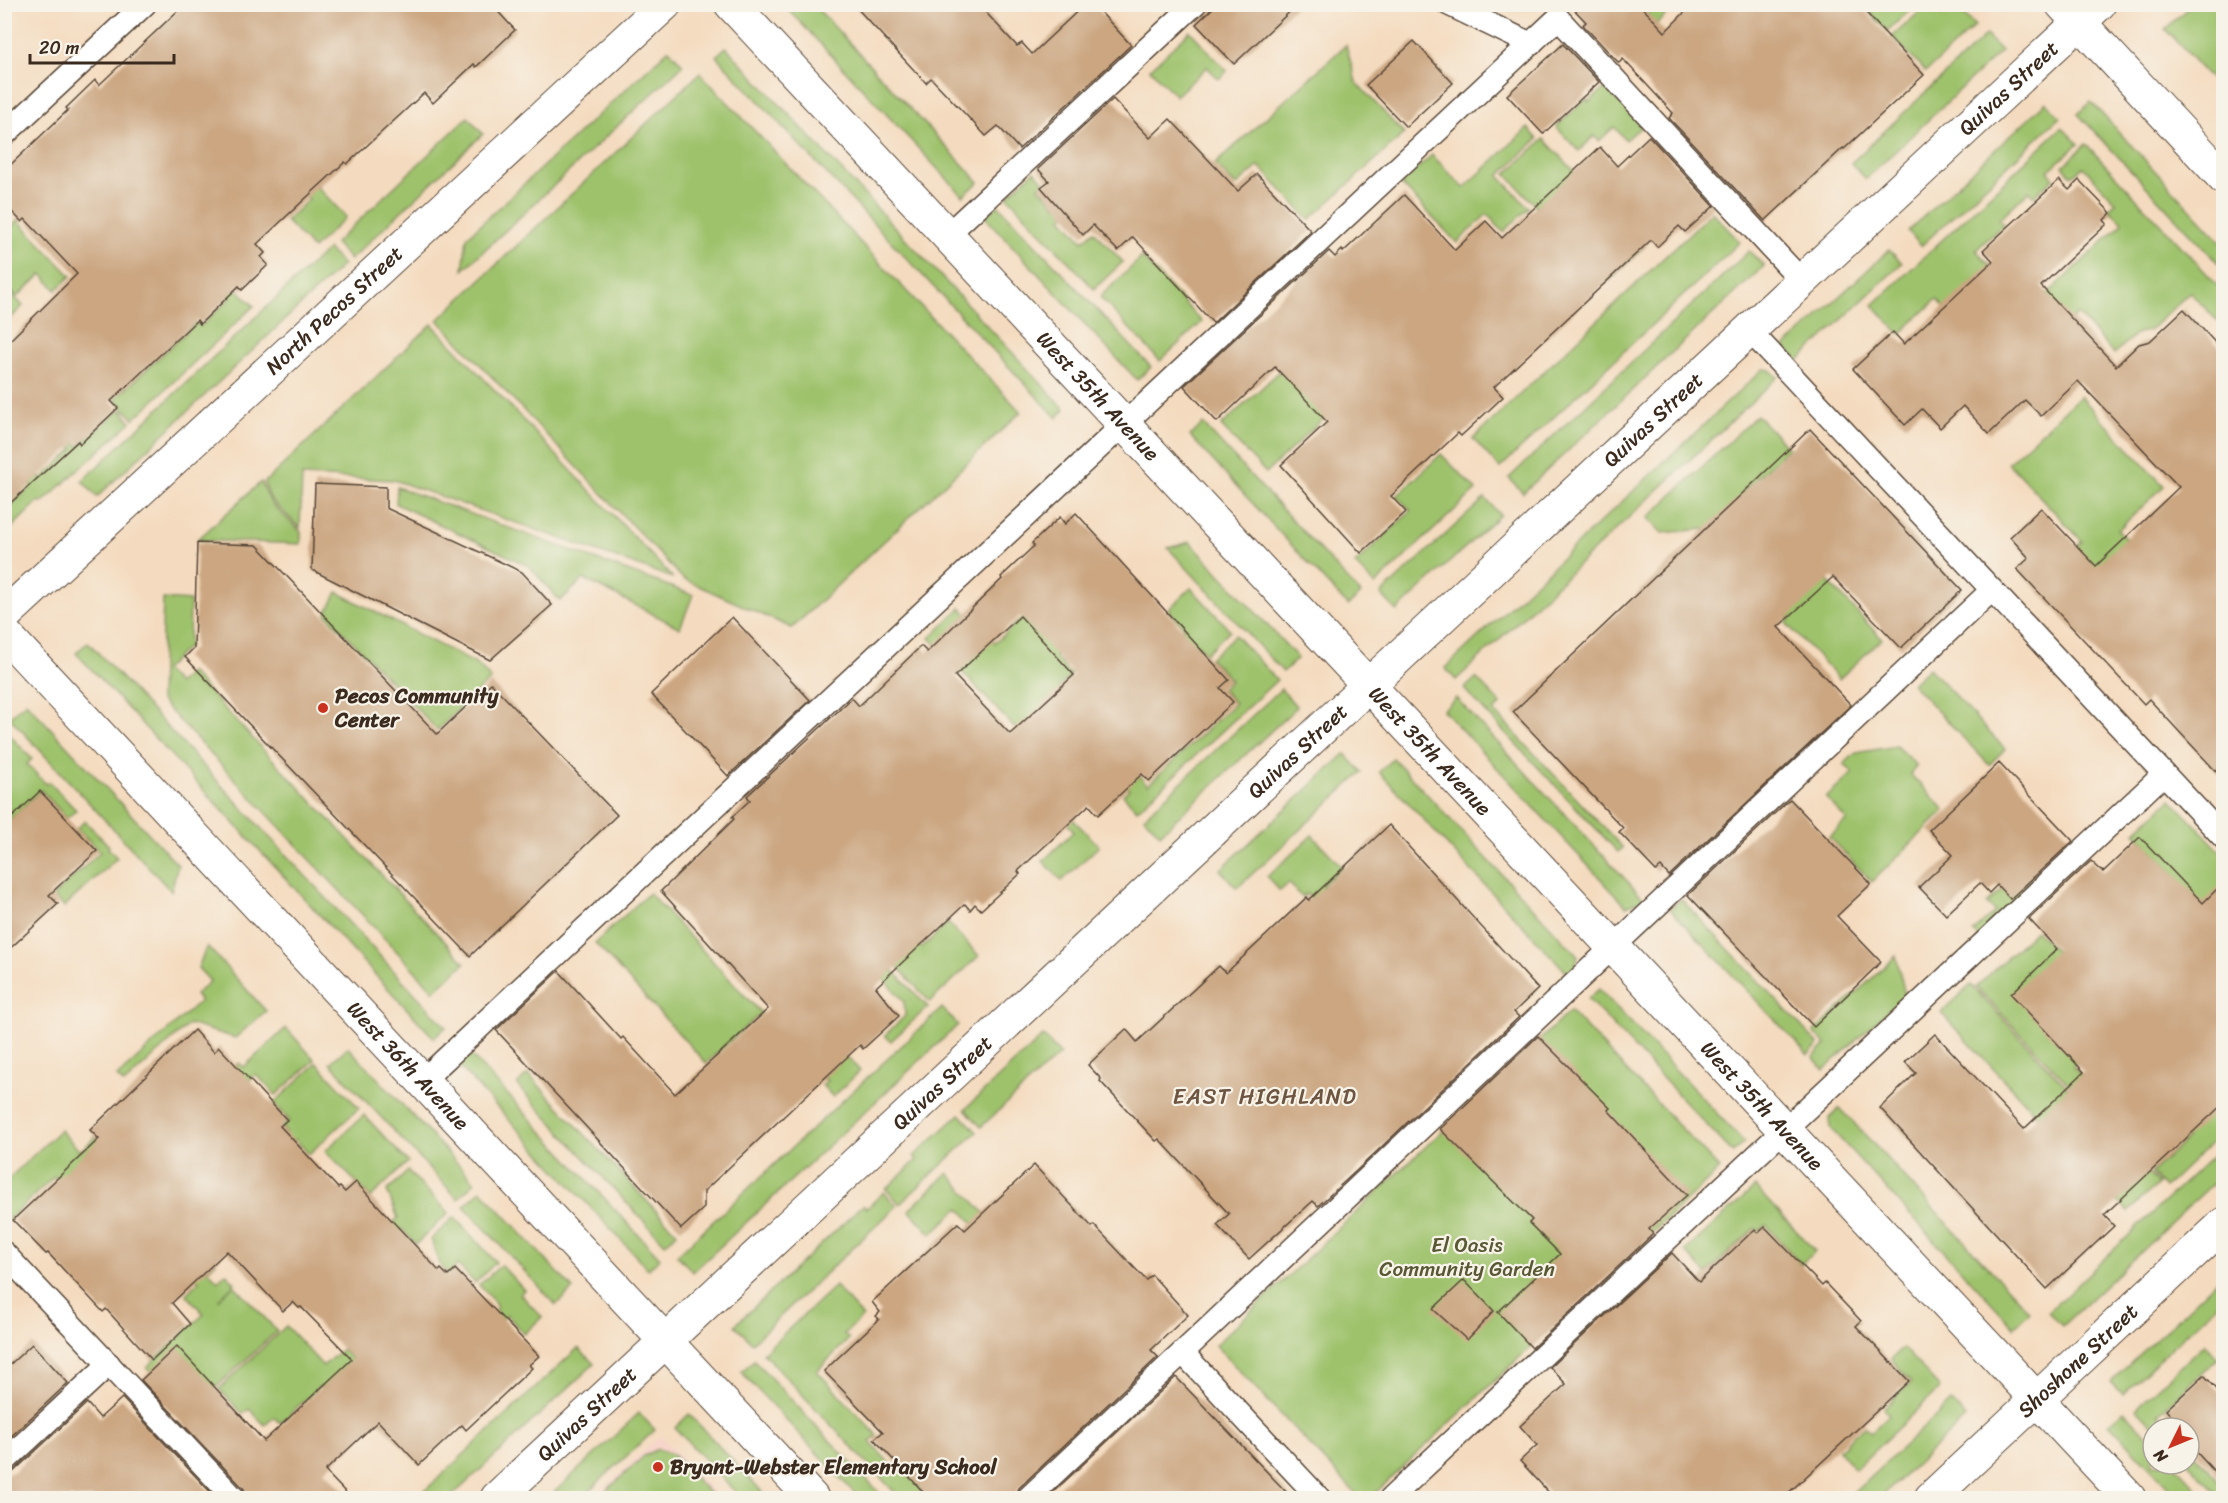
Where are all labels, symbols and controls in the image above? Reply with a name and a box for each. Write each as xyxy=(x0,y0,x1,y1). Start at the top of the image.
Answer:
scale bar xyxy=(30,27,174,65)
street label: Quivas Street xyxy=(1949,31,2068,146)
text: 20 m xyxy=(39,32,79,64)
street label: North Pecos Street xyxy=(256,236,412,385)
street label: West 35th Avenue xyxy=(1027,322,1169,470)
street label: Quivas Street xyxy=(1594,362,1713,477)
place label: Pecos Community Center xyxy=(334,677,499,739)
street label: West 35th Avenue xyxy=(1359,677,1501,825)
street label: Quivas Street xyxy=(1238,694,1357,808)
marker: Pecos Community Center xyxy=(316,701,330,715)
street label: West 36th Avenue xyxy=(337,992,479,1140)
street label: Quivas Street xyxy=(883,1025,1002,1140)
street label: West 35th Avenue xyxy=(1691,1032,1833,1180)
district label: EAST HIGHLAND xyxy=(1173,1077,1357,1116)
park label: El Oasis Community Garden xyxy=(1379,1226,1555,1288)
street label: Shoshone Street xyxy=(2008,1294,2147,1428)
street label: Quivas Street xyxy=(527,1357,646,1471)
north arrow xyxy=(2141,1416,2201,1476)
text: N xyxy=(2145,1441,2175,1471)
place label: Bryant-Webster Elementary School xyxy=(670,1448,997,1486)
marker: Bryant-Webster Elementary School xyxy=(651,1460,665,1474)

